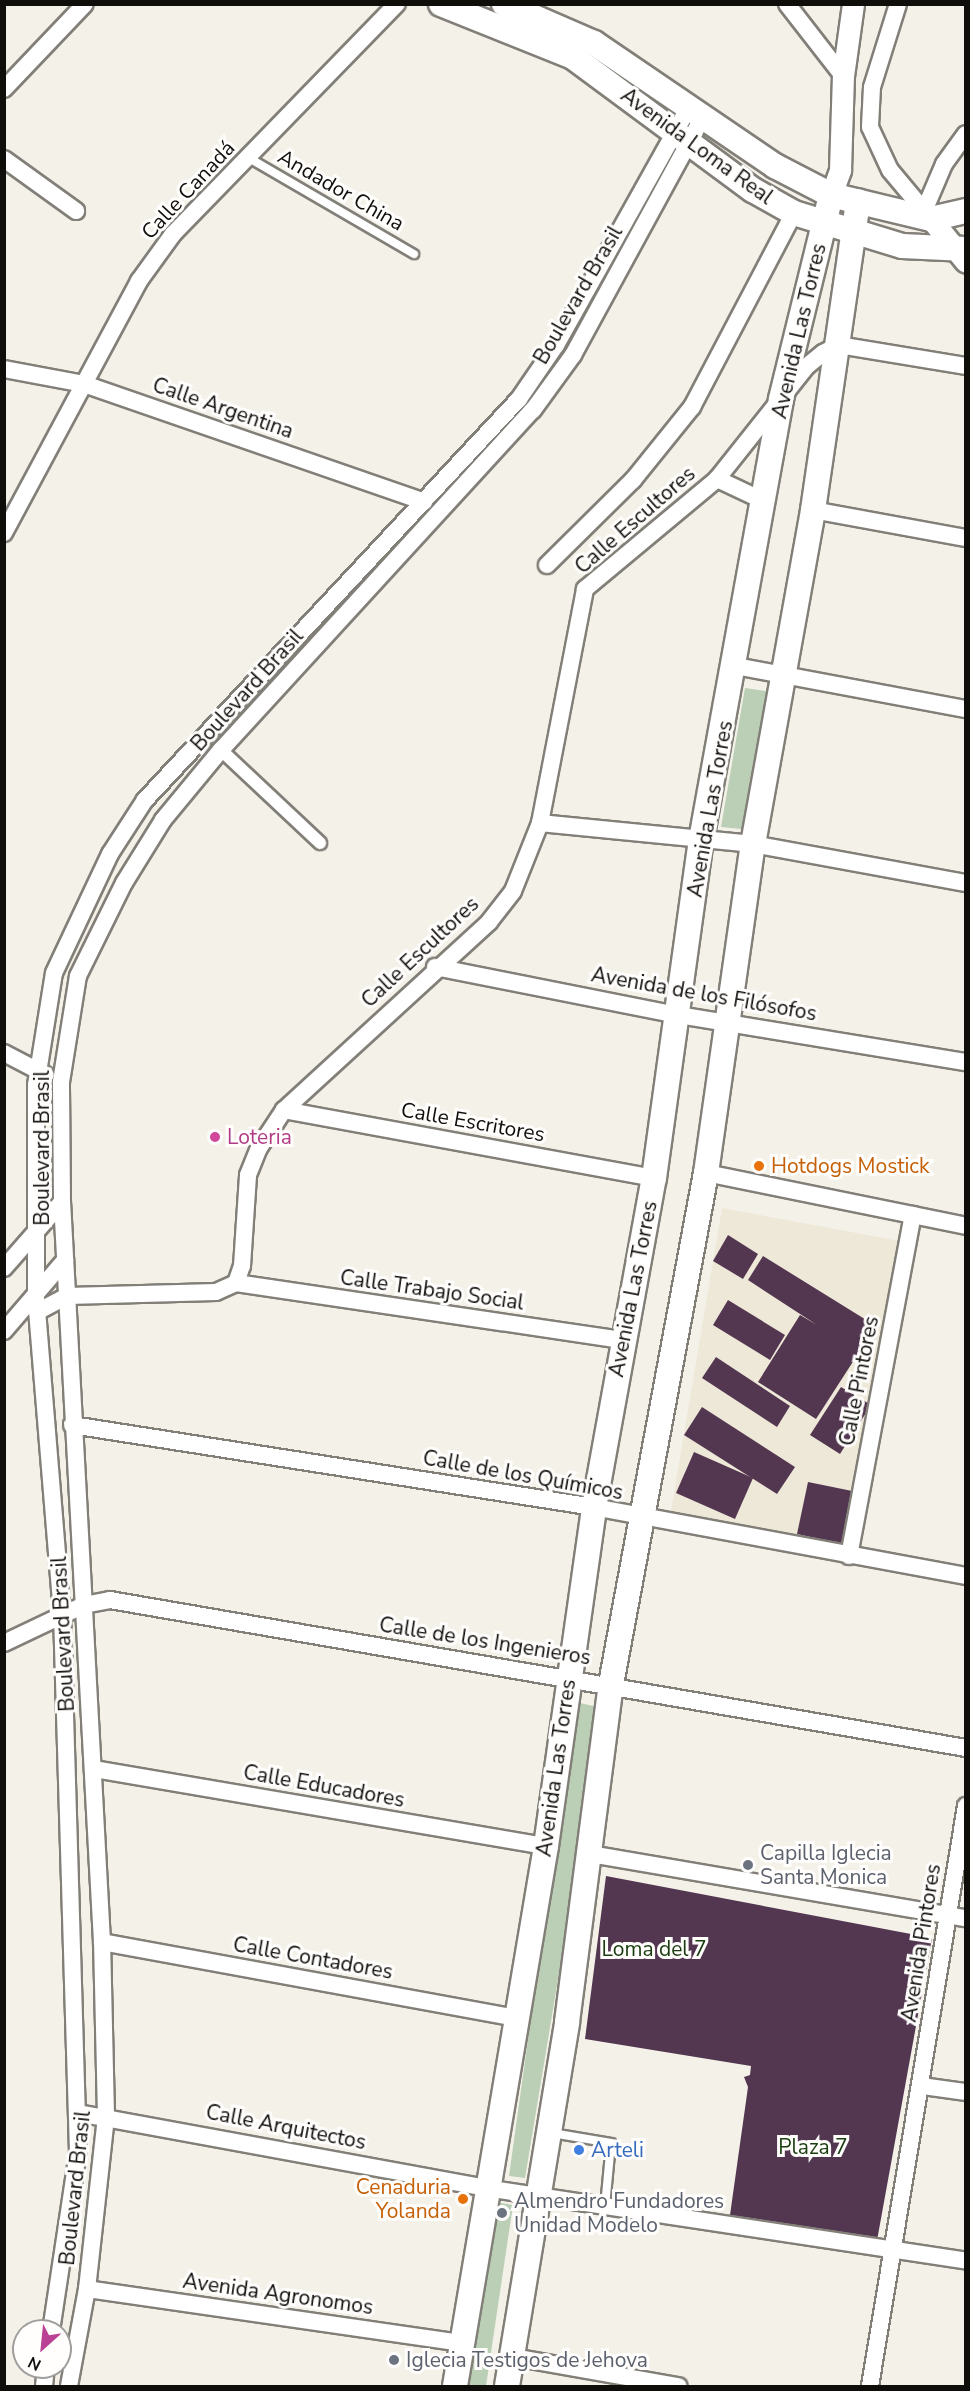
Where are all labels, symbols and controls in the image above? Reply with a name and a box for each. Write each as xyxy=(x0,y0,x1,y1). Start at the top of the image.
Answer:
street label: Avenida Loma Real xyxy=(616,82,778,210)
street label: Calle Canadá xyxy=(136,136,240,244)
street label: Andador China xyxy=(273,144,409,236)
street label: Boulevard Brasil xyxy=(528,221,628,369)
street label: Avenida Las Torres xyxy=(767,241,831,421)
street label: Calle Argentina xyxy=(149,372,297,444)
street label: Calle Escultores xyxy=(570,461,700,579)
street label: Boulevard Brasil xyxy=(186,624,308,756)
street label: Avenida Las Torres xyxy=(682,719,738,899)
street label: Calle Escultores xyxy=(356,891,484,1013)
street label: Avenida de los Filósofos xyxy=(589,962,819,1026)
street label: Boulevard Brasil xyxy=(29,1070,55,1226)
street label: Calle Escritores xyxy=(399,1097,547,1147)
place label: Loteria xyxy=(227,1124,292,1150)
marker: Loteria xyxy=(208,1130,222,1144)
place label: Hotdogs Mostick xyxy=(771,1153,930,1179)
marker: Hotdogs Mostick xyxy=(752,1159,766,1173)
street label: Avenida Las Torres xyxy=(604,1199,662,1379)
street label: Calle Trabajo Social xyxy=(338,1265,526,1315)
street label: Calle Pintores xyxy=(834,1314,884,1448)
street label: Calle de los Químicos xyxy=(421,1445,625,1505)
street label: Boulevard Brasil xyxy=(46,1556,80,1712)
street label: Calle de los Ingenieros xyxy=(377,1612,593,1670)
street label: Avenida Las Torres xyxy=(531,1678,581,1858)
street label: Calle Educadores xyxy=(241,1759,407,1813)
place label: Capilla Iglecia Santa Monica xyxy=(760,1840,892,1890)
marker: Capilla Iglecia Santa Monica xyxy=(741,1858,755,1872)
street label: Avenida Pintores xyxy=(896,1862,946,2024)
street label: Calle Contadores xyxy=(231,1932,395,1984)
park label: Loma del 7 xyxy=(601,1936,707,1962)
street label: Calle Arquitectos xyxy=(204,2099,368,2155)
street label: Boulevard Brasil xyxy=(54,2109,96,2267)
park label: Plaza 7 xyxy=(778,2134,848,2160)
place label: Arteli xyxy=(591,2137,644,2163)
marker: Arteli xyxy=(572,2143,586,2157)
place label: Cenaduria Yolanda xyxy=(356,2174,451,2224)
place label: Almendro Fundadores Unidad Modelo xyxy=(514,2188,724,2238)
marker: Cenaduria Yolanda xyxy=(456,2192,470,2206)
marker: Almendro Fundadores Unidad Modelo xyxy=(495,2206,509,2220)
street label: Avenida Agronomos xyxy=(181,2268,375,2320)
north arrow xyxy=(12,2319,72,2379)
place label: Iglecia Testigos de Jehova xyxy=(406,2347,648,2373)
text: N xyxy=(24,2351,45,2376)
marker: Iglecia Testigos de Jehova xyxy=(387,2353,401,2367)

